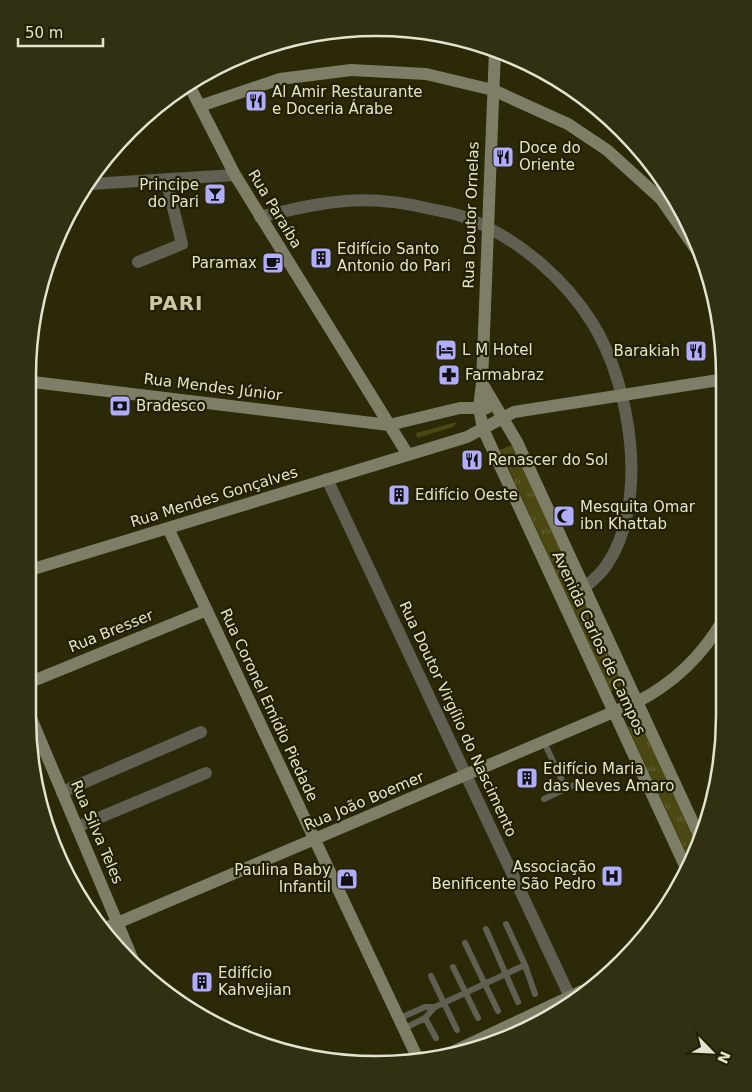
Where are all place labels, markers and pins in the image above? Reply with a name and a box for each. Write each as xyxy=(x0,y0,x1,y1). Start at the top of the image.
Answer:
place label: Al Amir Restaurante e Doceria Árabe xyxy=(272,83,423,118)
restaurant icon: Al Amir Restaurante e Doceria Árabe xyxy=(244,89,268,113)
place label: Doce do Oriente xyxy=(519,139,581,174)
restaurant icon: Doce do Oriente xyxy=(491,145,515,169)
place label: Principe do Pari xyxy=(139,176,199,211)
bar icon: Principe do Pari xyxy=(203,182,227,206)
place label: Edifício Santo Antonio do Pari xyxy=(337,240,451,275)
building icon: Edifício Santo Antonio do Pari xyxy=(309,246,333,270)
cafe icon: Paramax xyxy=(261,251,285,275)
place label: Paramax xyxy=(191,254,257,272)
hotel icon: L M Hotel xyxy=(434,338,458,362)
restaurant icon: Barakiah xyxy=(684,339,708,363)
place label: L M Hotel xyxy=(462,341,533,359)
place label: Barakiah xyxy=(614,342,680,360)
pharmacy icon: Farmabraz xyxy=(437,363,461,387)
place label: Farmabraz xyxy=(465,366,544,384)
bank icon: Bradesco xyxy=(108,394,132,418)
place label: Bradesco xyxy=(136,397,206,415)
restaurant icon: Renascer do Sol xyxy=(460,448,484,472)
place label: Renascer do Sol xyxy=(488,451,608,469)
building icon: Edifício Oeste xyxy=(387,483,411,507)
place label: Edifício Oeste xyxy=(415,486,518,504)
place label: Mesquita Omar ibn Khattab xyxy=(580,498,696,533)
mosque icon: Mesquita Omar ibn Khattab xyxy=(552,504,576,528)
place label: Edifício Maria das Neves Amaro xyxy=(543,760,675,795)
building icon: Edifício Maria das Neves Amaro xyxy=(515,766,539,790)
place label: Associação Benificente São Pedro xyxy=(432,858,596,893)
place label: Paulina Baby Infantil xyxy=(234,861,331,896)
hospital icon: Associação Benificente São Pedro xyxy=(600,864,624,888)
shop icon: Paulina Baby Infantil xyxy=(335,867,359,891)
place label: Edifício Kahvejian xyxy=(218,964,291,999)
building icon: Edifício Kahvejian xyxy=(190,970,214,994)

